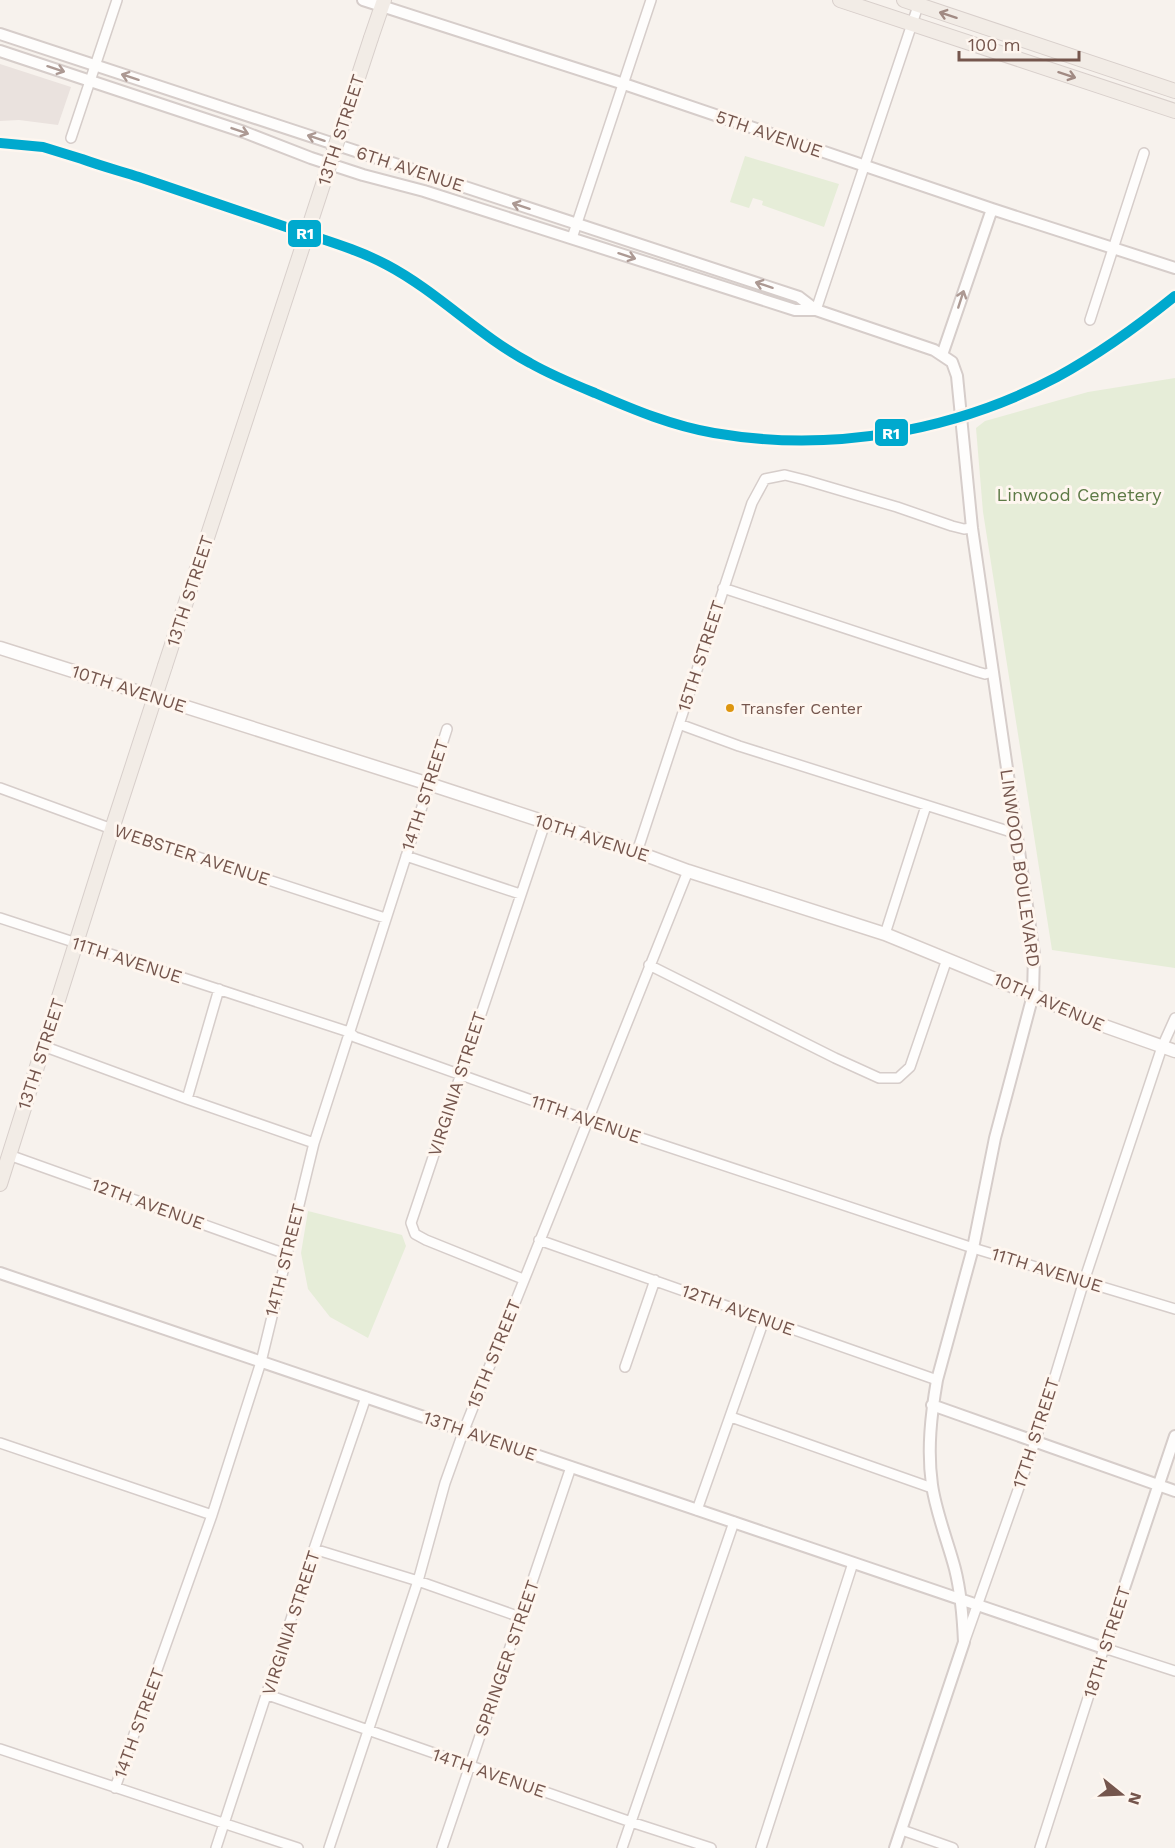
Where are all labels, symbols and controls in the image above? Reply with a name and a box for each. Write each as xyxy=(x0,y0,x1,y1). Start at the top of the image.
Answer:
one-way arrow xyxy=(939,8,958,19)
scale bar xyxy=(959,24,1079,62)
text: 100 m xyxy=(968,34,1021,55)
one-way arrow xyxy=(46,64,65,75)
one-way arrow xyxy=(121,71,140,82)
one-way arrow xyxy=(1057,71,1076,82)
street label: 13TH STREET xyxy=(313,72,368,188)
street label: 5TH AVENUE xyxy=(713,105,825,162)
one-way arrow xyxy=(231,126,250,137)
one-way arrow xyxy=(307,132,326,143)
street label: 6TH AVENUE xyxy=(354,141,467,196)
one-way arrow xyxy=(512,200,531,211)
line badge: R1 xyxy=(287,219,322,248)
text: R1 xyxy=(296,224,314,243)
one-way arrow xyxy=(617,251,636,262)
one-way arrow xyxy=(755,279,774,290)
one-way arrow xyxy=(956,290,967,309)
line badge: R1 xyxy=(874,418,909,447)
text: R1 xyxy=(882,424,900,443)
park label: Linwood Cemetery xyxy=(997,484,1162,505)
street label: 13TH STREET xyxy=(162,533,217,649)
street label: 15TH STREET xyxy=(673,598,728,714)
street label: 10TH AVENUE xyxy=(69,660,189,717)
place label: Transfer Center xyxy=(741,699,863,718)
marker: Transfer Center xyxy=(724,702,736,714)
street label: 14TH STREET xyxy=(397,737,452,853)
street label: LINWOOD BOULEVARD xyxy=(996,767,1045,968)
street label: 10TH AVENUE xyxy=(532,809,652,866)
street label: WEBSTER AVENUE xyxy=(112,819,273,890)
street label: 11TH AVENUE xyxy=(69,932,185,987)
street label: 10TH AVENUE xyxy=(991,968,1108,1035)
street label: 13TH STREET xyxy=(13,996,68,1112)
street label: VIRGINIA STREET xyxy=(423,1009,490,1159)
street label: 11TH AVENUE xyxy=(528,1090,644,1147)
street label: 12TH AVENUE xyxy=(89,1173,207,1234)
street label: 14TH STREET xyxy=(260,1201,309,1318)
street label: 11TH AVENUE xyxy=(989,1243,1105,1296)
street label: 12TH AVENUE xyxy=(679,1279,797,1340)
street label: 15TH STREET xyxy=(462,1296,525,1411)
street label: 17TH STREET xyxy=(1008,1375,1063,1491)
street label: 13TH AVENUE xyxy=(421,1406,540,1465)
street label: VIRGINIA STREET xyxy=(257,1548,324,1698)
street label: SPRINGER STREET xyxy=(470,1577,543,1738)
street label: 18TH STREET xyxy=(1079,1583,1134,1700)
street label: 14TH STREET xyxy=(109,1665,168,1781)
street label: 14TH AVENUE xyxy=(430,1743,549,1802)
north arrow xyxy=(1091,1764,1151,1824)
text: N xyxy=(1124,1790,1146,1807)

